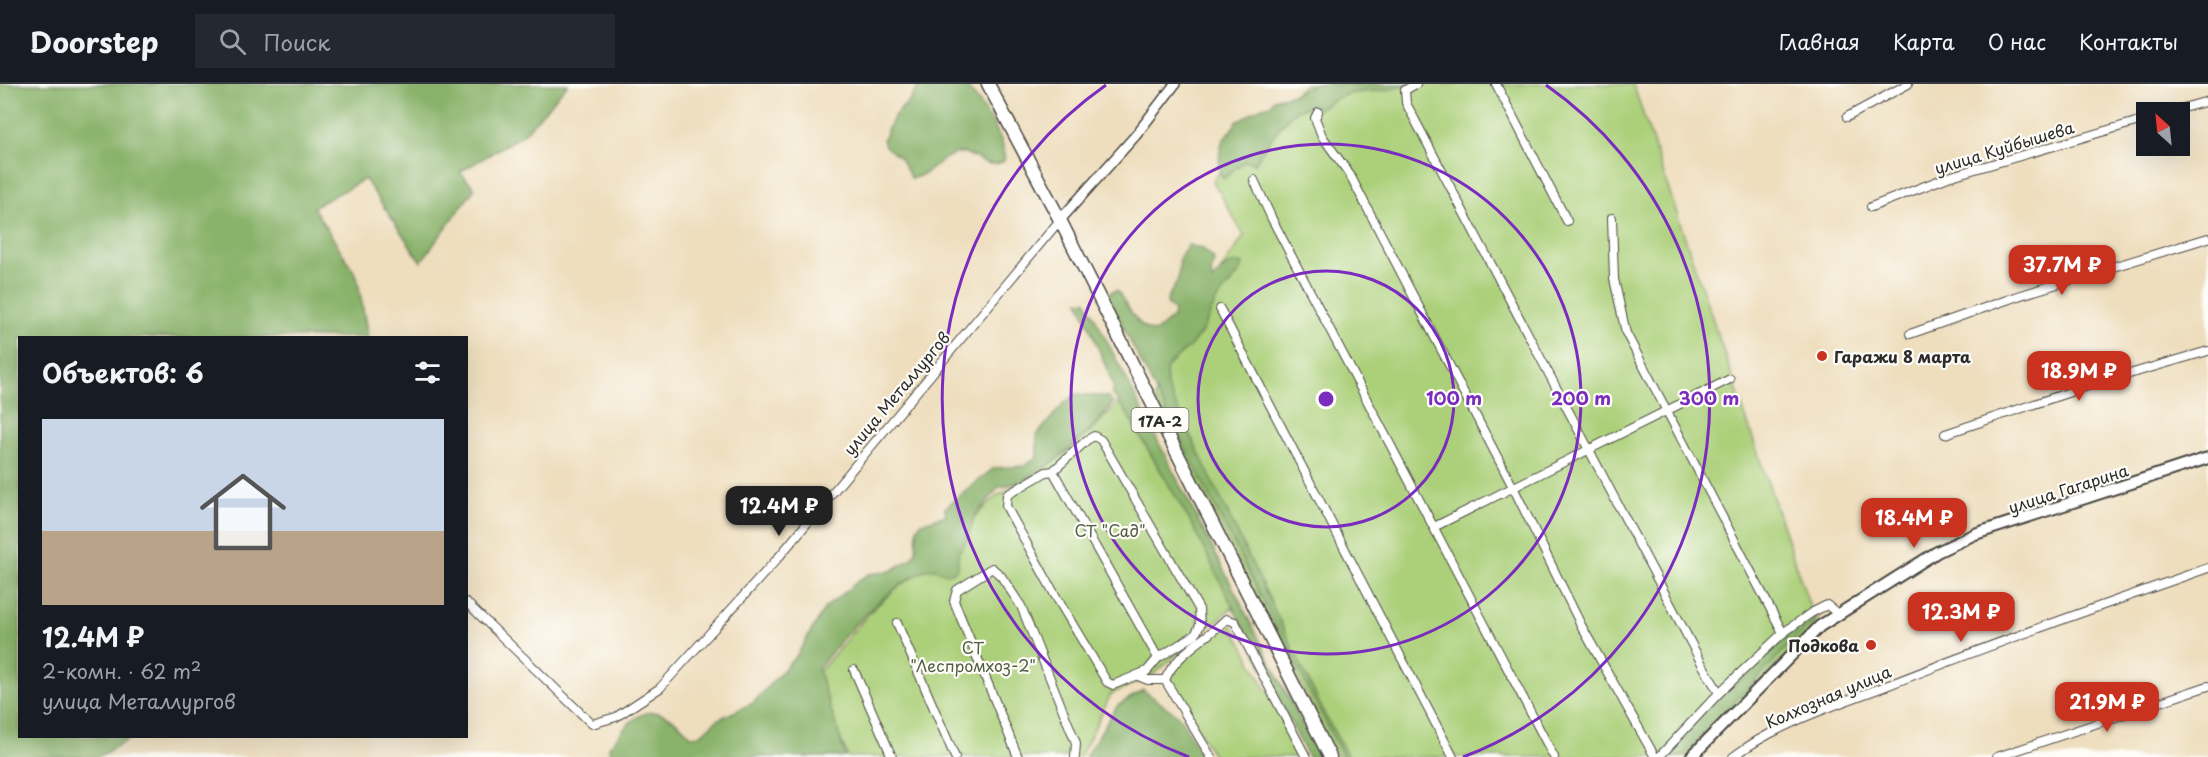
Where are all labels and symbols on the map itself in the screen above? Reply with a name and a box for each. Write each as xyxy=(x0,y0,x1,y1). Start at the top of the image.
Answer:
north arrow xyxy=(2136,102,2190,156)
street label: улица Куйбышева xyxy=(1931,114,2077,180)
pin: 37.7M ₽ xyxy=(2007,245,2117,296)
street label: улица Металлургов xyxy=(837,326,955,460)
place label: Гаражи 8 марта xyxy=(1834,344,1971,368)
marker: Гаражи 8 марта xyxy=(1815,349,1829,363)
pin: 18.9M ₽ xyxy=(2024,351,2134,402)
text: 100 m xyxy=(1426,384,1482,411)
text: 200 m xyxy=(1551,384,1611,411)
text: 300 m xyxy=(1679,384,1739,411)
centre of rings xyxy=(1316,389,1336,409)
road number: 17А-2 xyxy=(1132,408,1188,432)
street label: улица Гагарина xyxy=(2005,457,2131,519)
pin: 12.4M ₽ xyxy=(724,486,834,537)
pin: 18.4M ₽ xyxy=(1859,498,1969,549)
park label: СТ "Сад" xyxy=(1074,518,1146,542)
pin: 12.3M ₽ xyxy=(1906,592,2016,643)
place label: Подкова xyxy=(1788,633,1859,657)
park label: СТ "Леспромхоз-2" xyxy=(910,635,1036,677)
marker: Подкова xyxy=(1864,638,1878,652)
street label: Колхозная улица xyxy=(1761,659,1895,733)
pin: 21.9M ₽ xyxy=(2052,682,2162,733)

